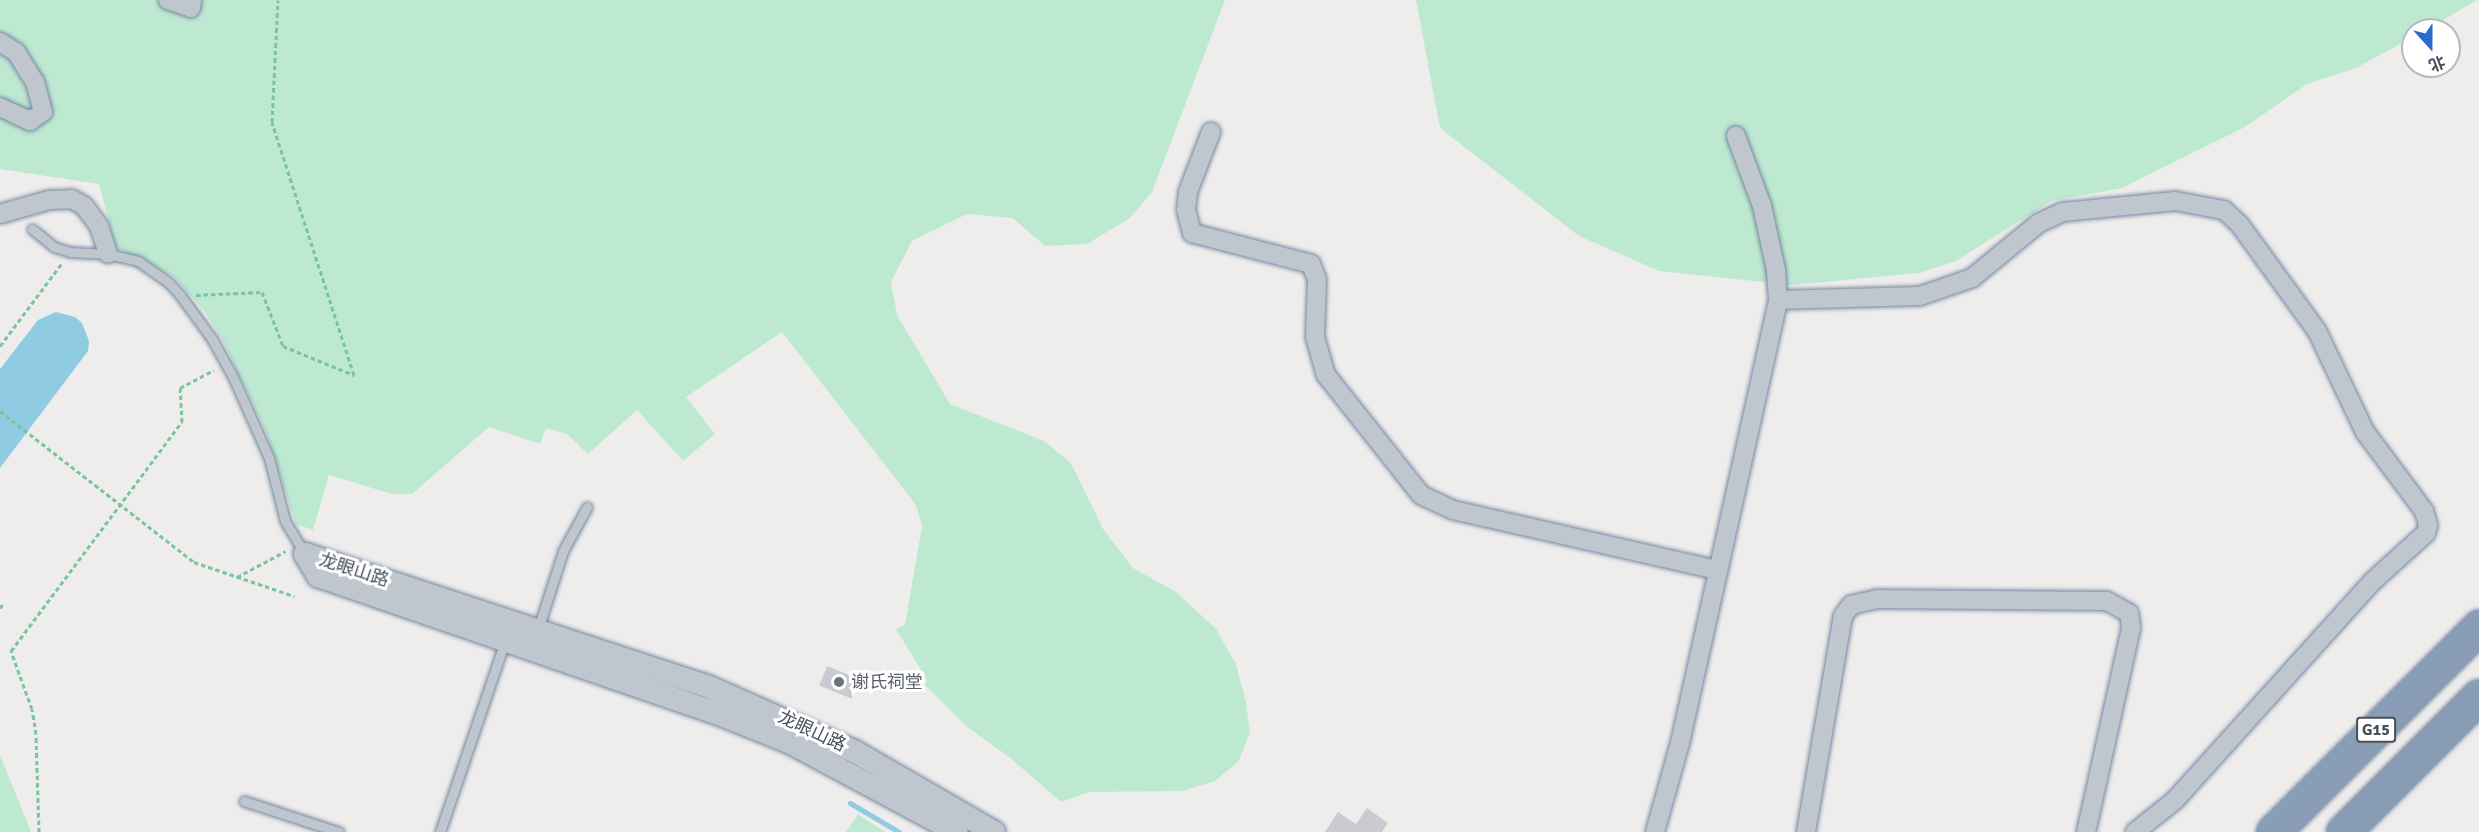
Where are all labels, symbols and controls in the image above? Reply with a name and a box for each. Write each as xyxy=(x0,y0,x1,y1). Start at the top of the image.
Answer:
north arrow xyxy=(2401,18,2461,78)
text: 北 xyxy=(2426,51,2448,75)
street label: 龙眼山路 xyxy=(316,549,392,591)
place label: 谢氏祠堂 xyxy=(851,671,923,693)
marker: 谢氏祠堂 xyxy=(832,675,846,689)
street label: 龙眼山路 xyxy=(775,706,849,756)
road number: G15 xyxy=(2355,717,2397,743)

